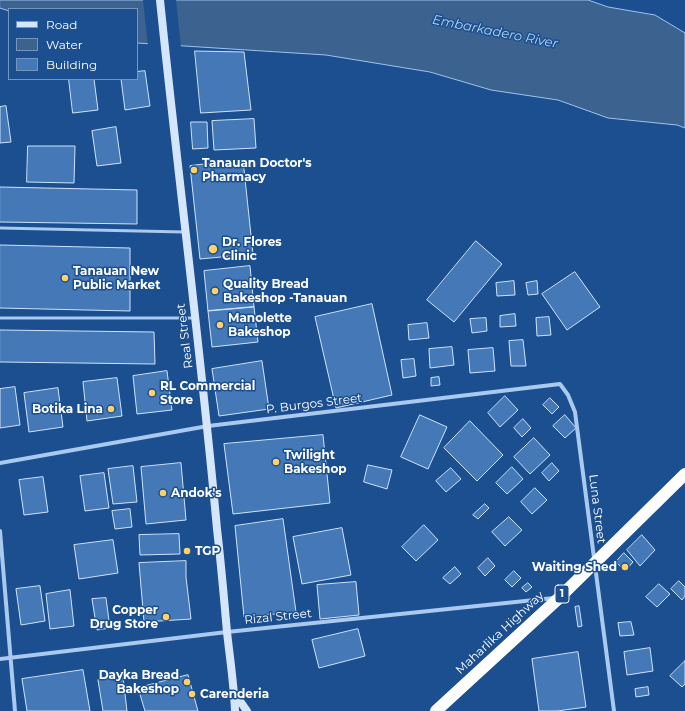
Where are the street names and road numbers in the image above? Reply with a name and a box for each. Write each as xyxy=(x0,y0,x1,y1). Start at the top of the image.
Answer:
street label: Real Street xyxy=(174,303,196,369)
street label: P. Burgos Street xyxy=(265,391,363,417)
street label: Luna Street xyxy=(586,474,608,544)
road number: 1 xyxy=(555,585,569,603)
street label: Maharlika Highway xyxy=(453,589,547,677)
street label: Rizal Street xyxy=(244,606,312,628)

